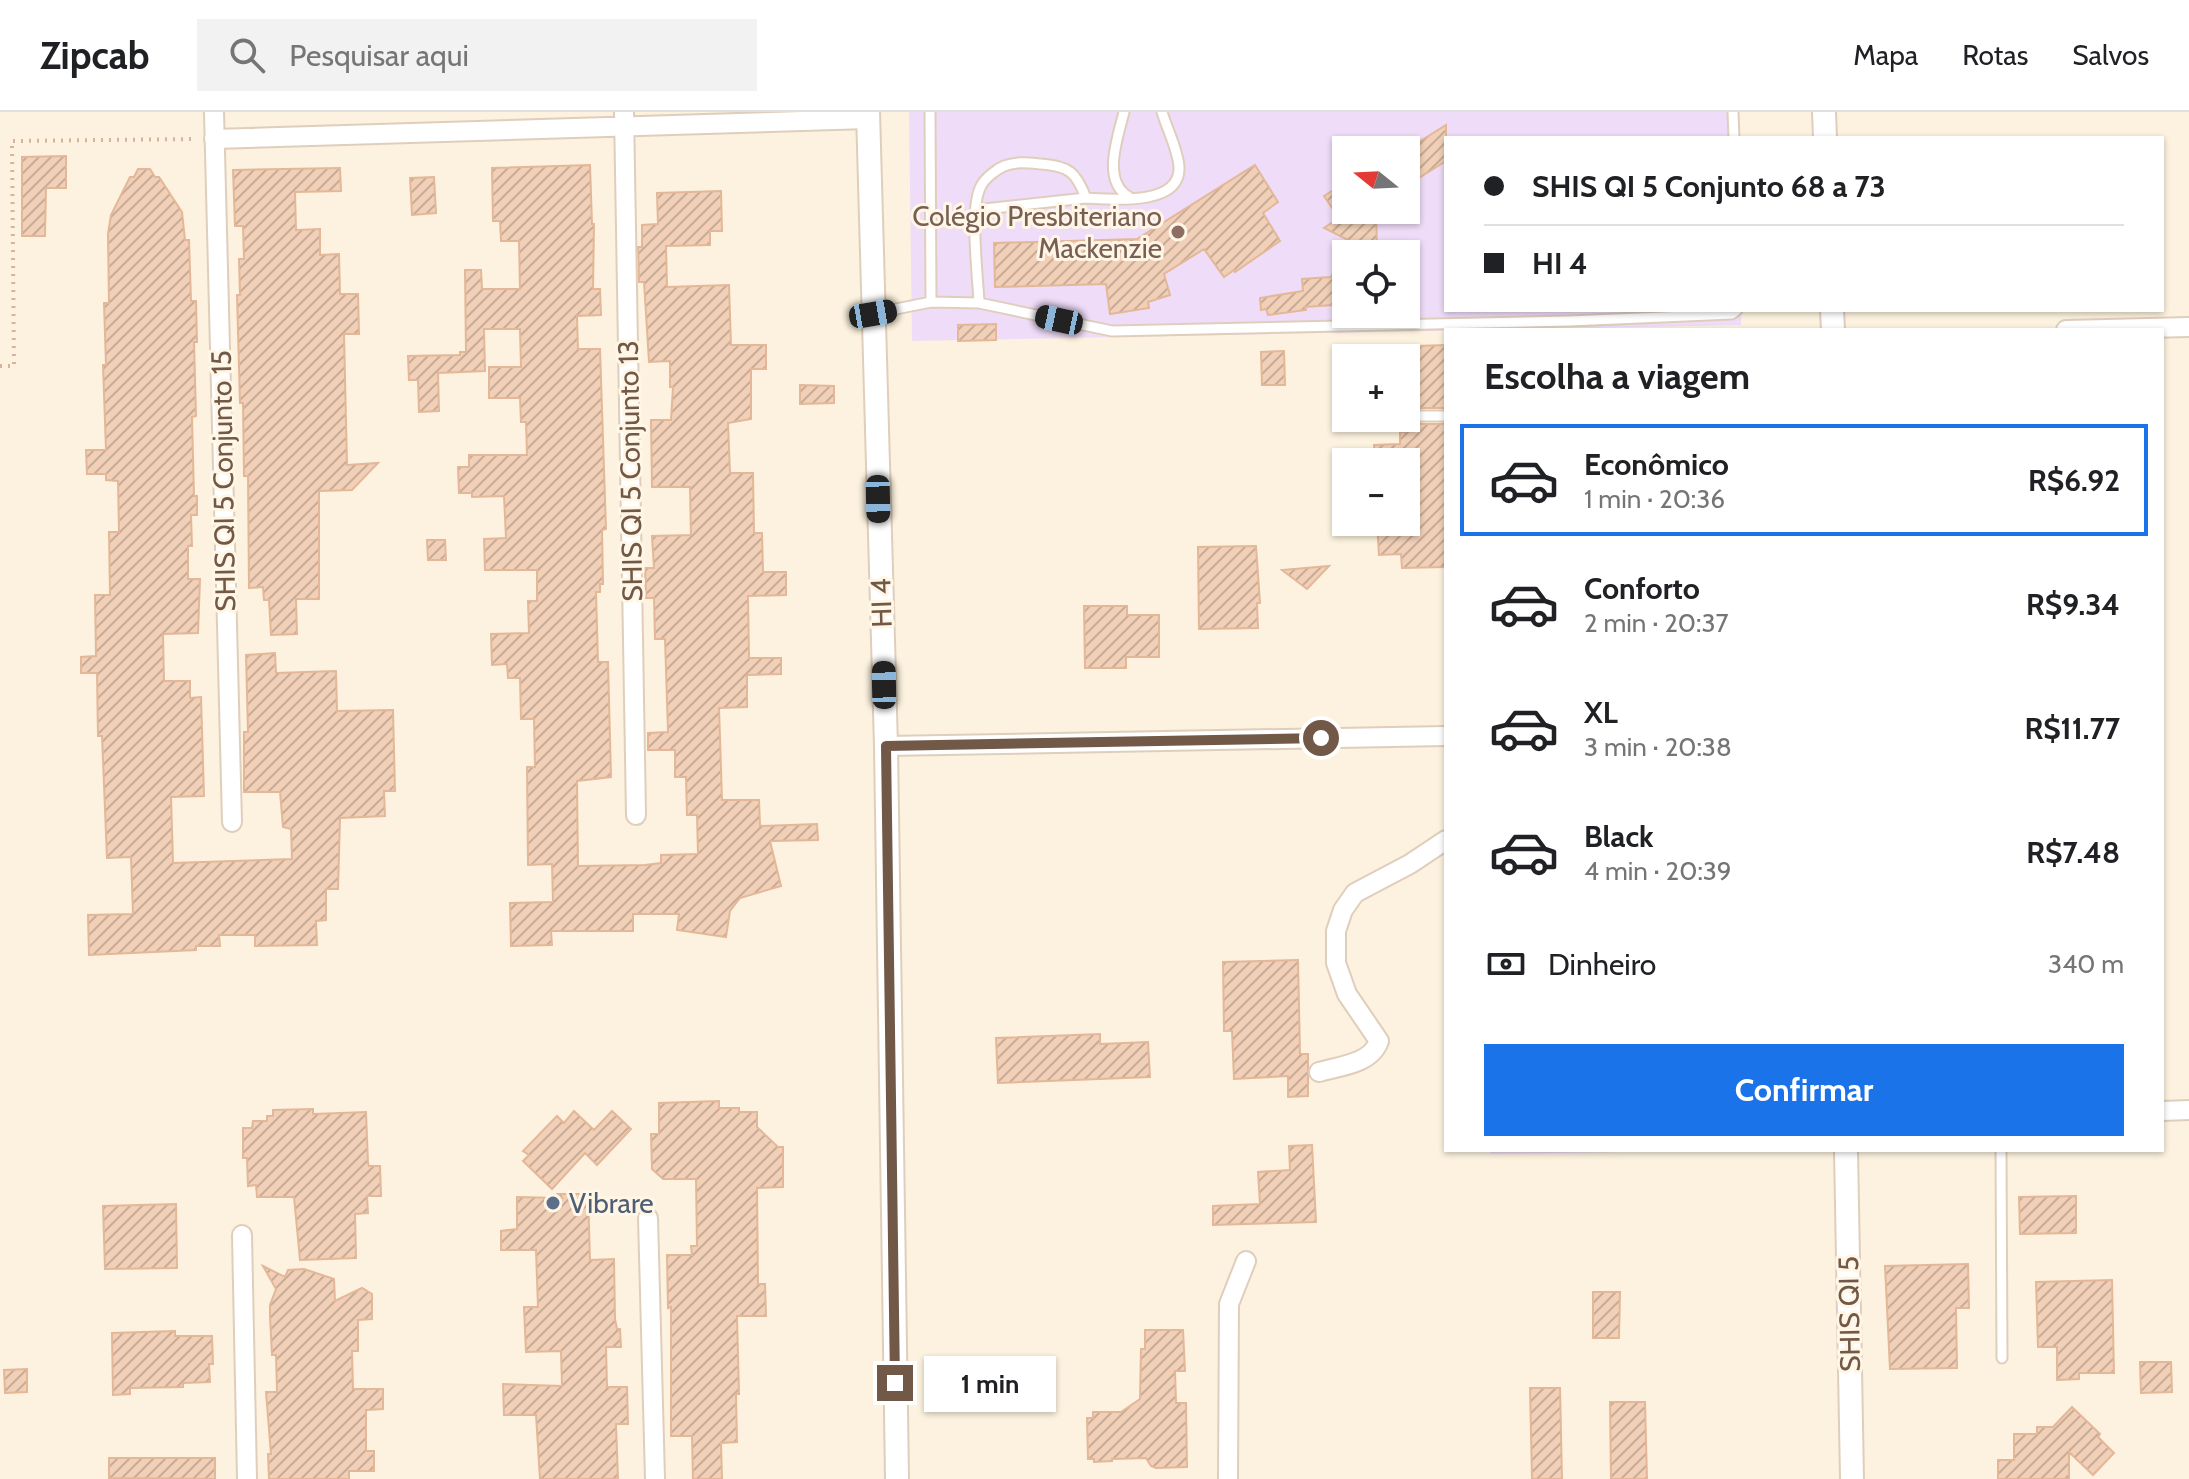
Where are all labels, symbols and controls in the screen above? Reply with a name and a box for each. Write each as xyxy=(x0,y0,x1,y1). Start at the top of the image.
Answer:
search box xyxy=(197,19,757,91)
text: Zipcab xyxy=(40,32,149,79)
icon: search xyxy=(225,33,269,77)
text: Pesquisar aqui xyxy=(289,37,469,74)
text: Mapa xyxy=(1853,38,1918,72)
text: Rotas xyxy=(1962,38,2028,72)
text: Salvos xyxy=(2072,38,2149,72)
north arrow xyxy=(1332,136,1420,224)
map controls xyxy=(1332,136,1420,536)
text: SHIS QI 5 Conjunto 68 a 73 xyxy=(1532,168,1886,205)
place label: Colégio Presbiteriano Mackenzie xyxy=(912,199,1162,265)
marker: Colégio Presbiteriano Mackenzie xyxy=(1169,223,1187,241)
button: locate xyxy=(1332,240,1420,328)
text: HI 4 xyxy=(1532,245,1588,282)
car xyxy=(847,298,899,330)
car xyxy=(1033,303,1085,337)
street label: SHIS QI 5 Conjunto 13 xyxy=(611,340,649,602)
button: + xyxy=(1332,344,1420,432)
street label: SHIS QI 5 Conjunto 15 xyxy=(204,350,242,612)
text: Escolha a viagem xyxy=(1484,354,1750,398)
icon: car xyxy=(1488,444,1560,516)
text: Econômico xyxy=(1584,446,1729,483)
button: − xyxy=(1332,448,1420,536)
text: R$6.92 xyxy=(2028,462,2120,499)
car xyxy=(866,475,890,523)
text: 1 min · 20:36 xyxy=(1584,483,1725,515)
icon: car xyxy=(1488,568,1560,640)
text: Conforto xyxy=(1584,570,1700,607)
street label: HI 4 xyxy=(863,578,899,628)
text: R$9.34 xyxy=(2026,586,2120,623)
text: 2 min · 20:37 xyxy=(1584,607,1729,639)
car xyxy=(872,661,896,709)
icon: car xyxy=(1488,692,1560,764)
text: XL xyxy=(1584,694,1618,731)
text: R$11.77 xyxy=(2024,710,2120,747)
route start xyxy=(1303,720,1339,756)
text: 3 min · 20:38 xyxy=(1584,731,1732,763)
icon: car xyxy=(1488,816,1560,888)
text: Black xyxy=(1584,818,1654,855)
text: R$7.48 xyxy=(2026,834,2120,871)
text: 4 min · 20:39 xyxy=(1584,855,1732,887)
icon: cash xyxy=(1484,942,1528,986)
text: Dinheiro xyxy=(1548,946,1656,983)
text: 340 m xyxy=(2048,948,2124,980)
button: Confirmar xyxy=(1484,1044,2124,1136)
place label: Vibrare xyxy=(569,1186,654,1220)
marker: Vibrare xyxy=(544,1194,562,1212)
street label: SHIS QI 5 xyxy=(1831,1256,1867,1372)
callout: 1 min xyxy=(923,1355,1055,1411)
route end xyxy=(877,1365,913,1401)
text: 1 min xyxy=(961,1368,1019,1400)

